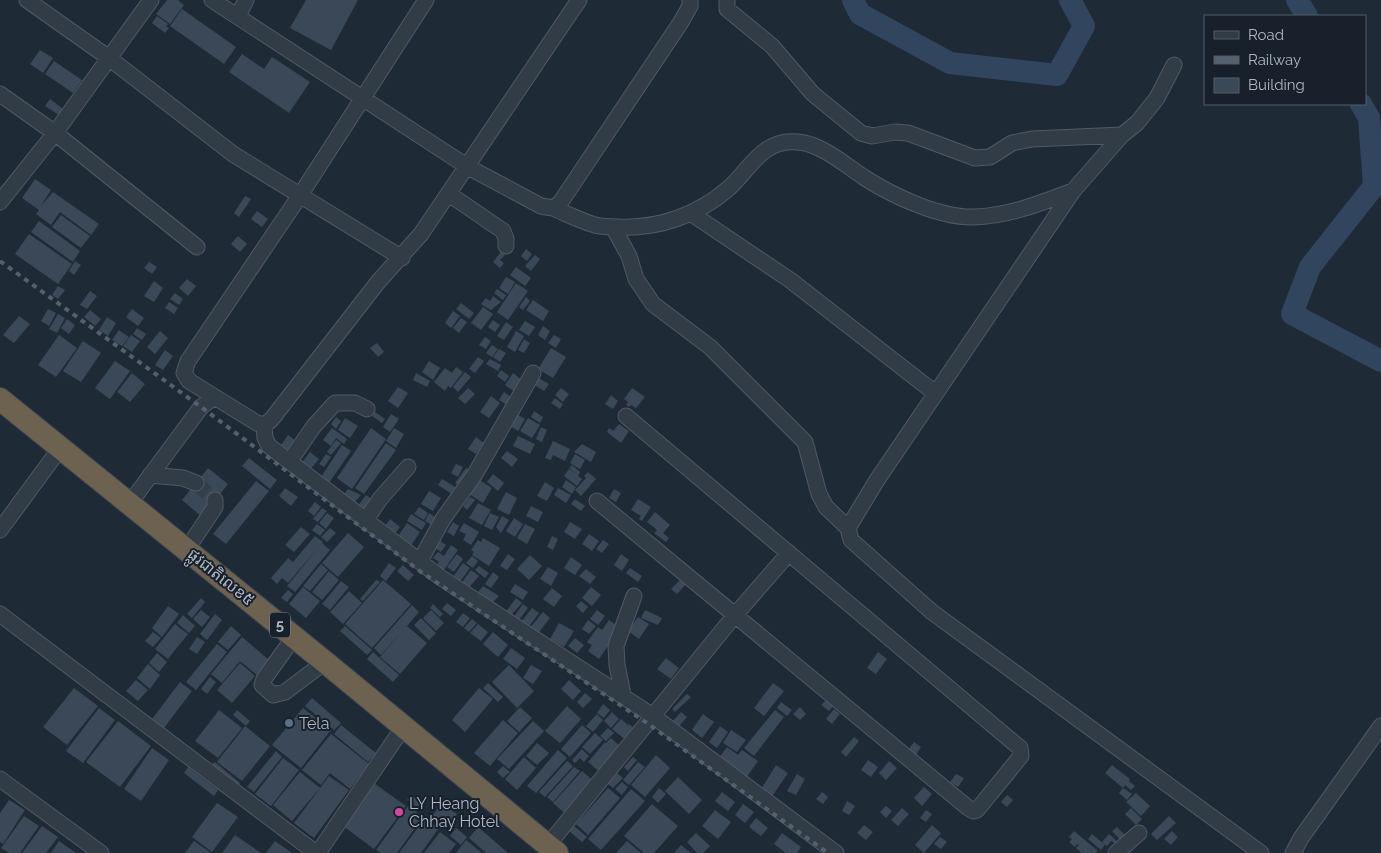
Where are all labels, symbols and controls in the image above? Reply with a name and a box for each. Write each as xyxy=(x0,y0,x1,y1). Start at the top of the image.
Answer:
legend xyxy=(1204,15,1366,105)
text: Road xyxy=(1248,26,1284,44)
text: Railway xyxy=(1248,51,1301,69)
text: Building xyxy=(1248,76,1305,94)
street label: ផ្លូវជាតិលេខ៥ xyxy=(181,544,258,613)
road number: 5 xyxy=(270,612,290,638)
place label: Tela xyxy=(299,714,329,733)
marker: Tela xyxy=(283,717,295,729)
place label: LY Heang Chhay Hotel xyxy=(409,794,500,831)
marker: LY Heang Chhay Hotel xyxy=(393,806,405,818)

